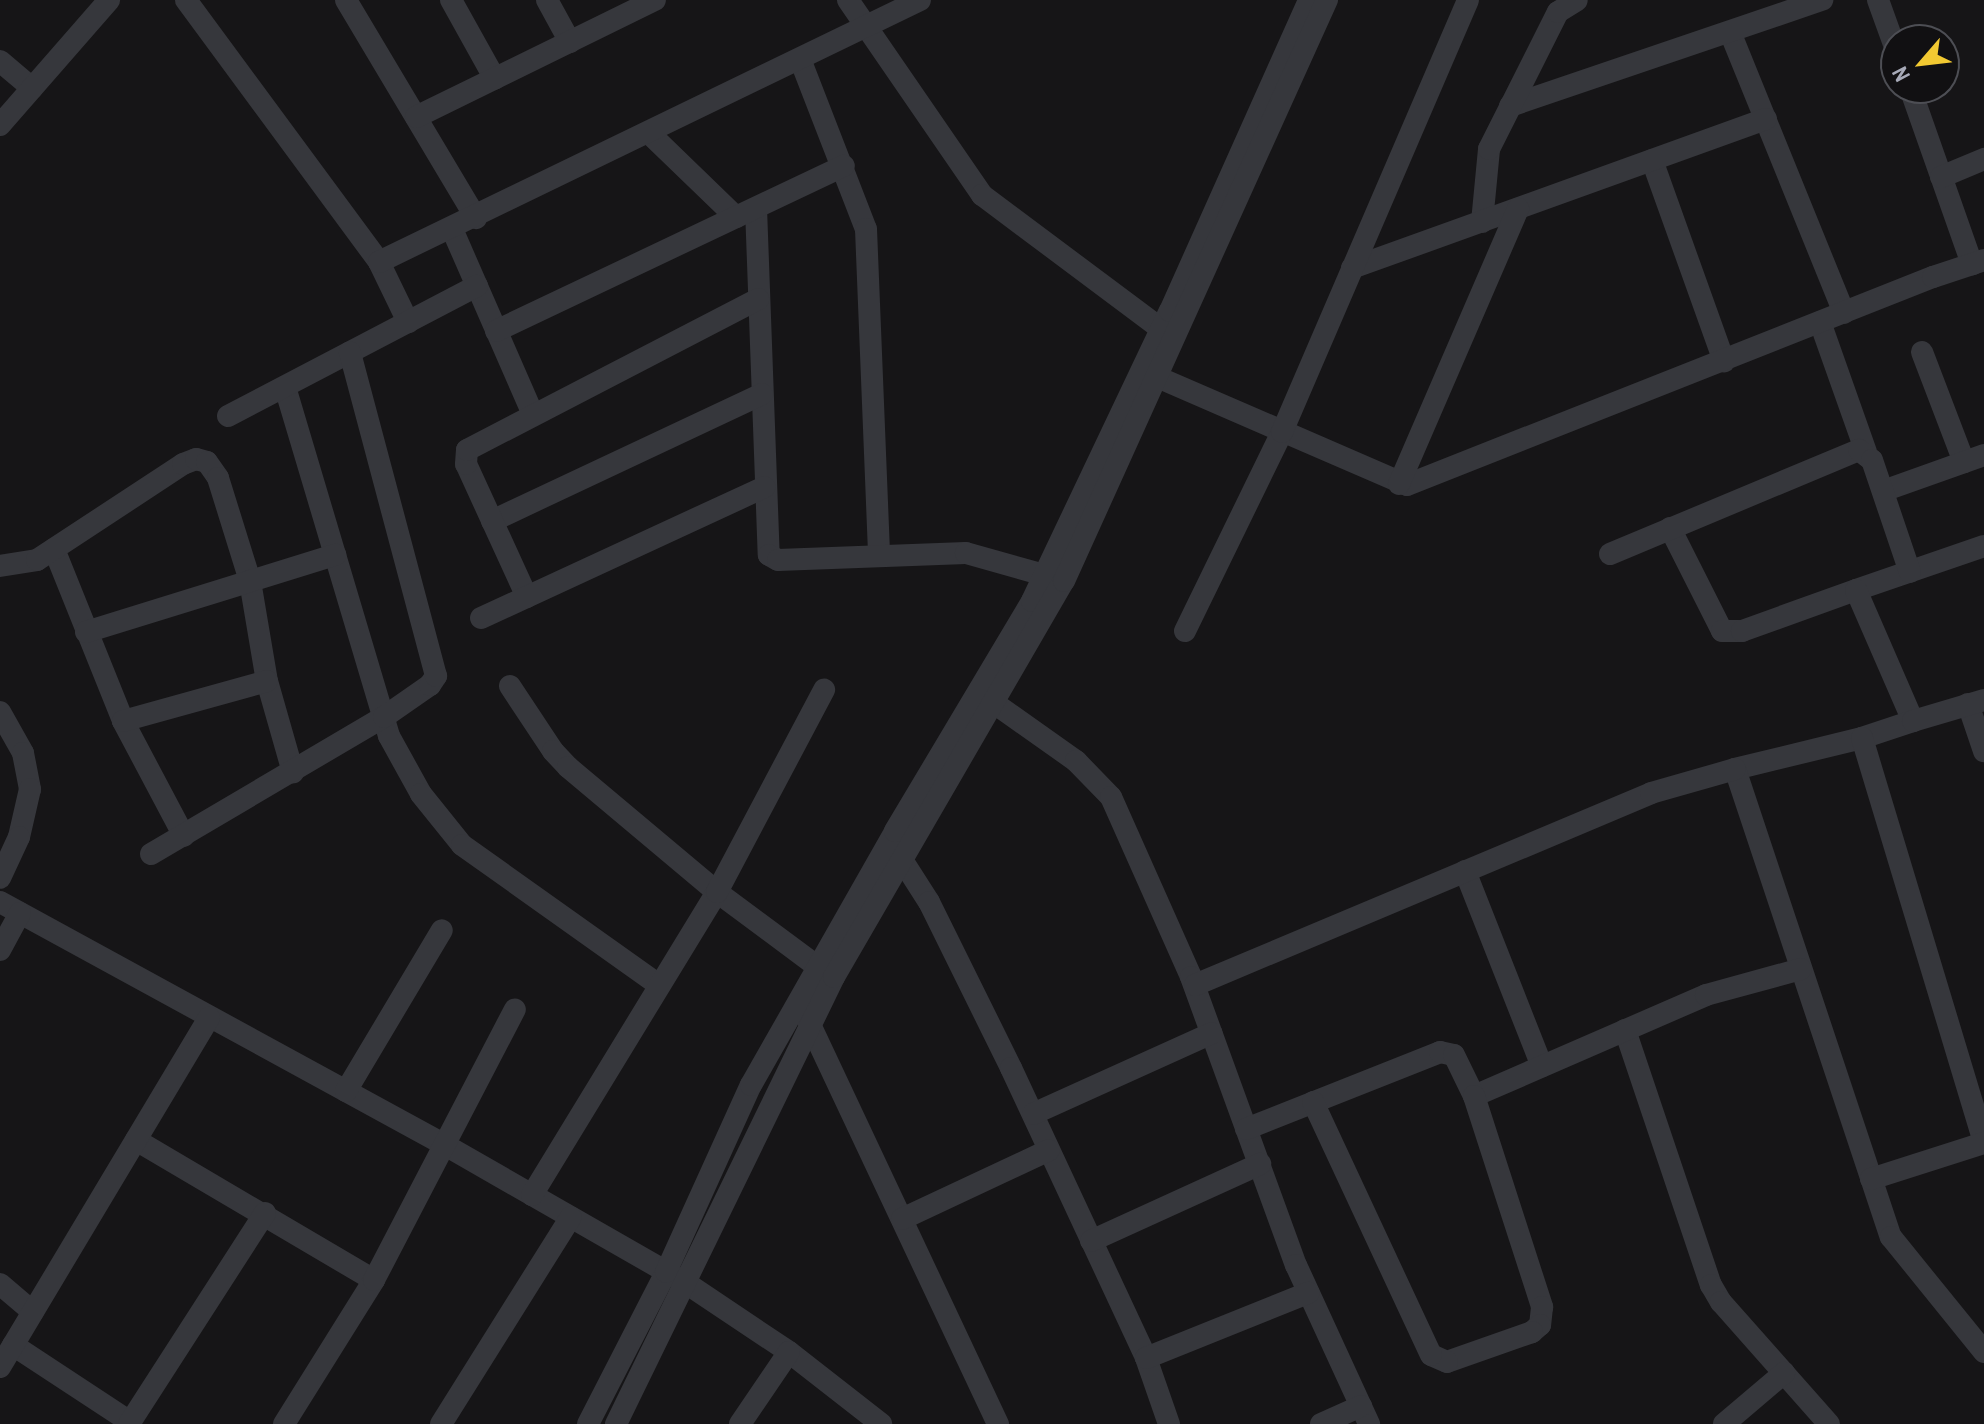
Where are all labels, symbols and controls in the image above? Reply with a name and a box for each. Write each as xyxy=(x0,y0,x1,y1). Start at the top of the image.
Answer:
north arrow xyxy=(1880,24,1960,104)
text: N xyxy=(1884,62,1917,87)

